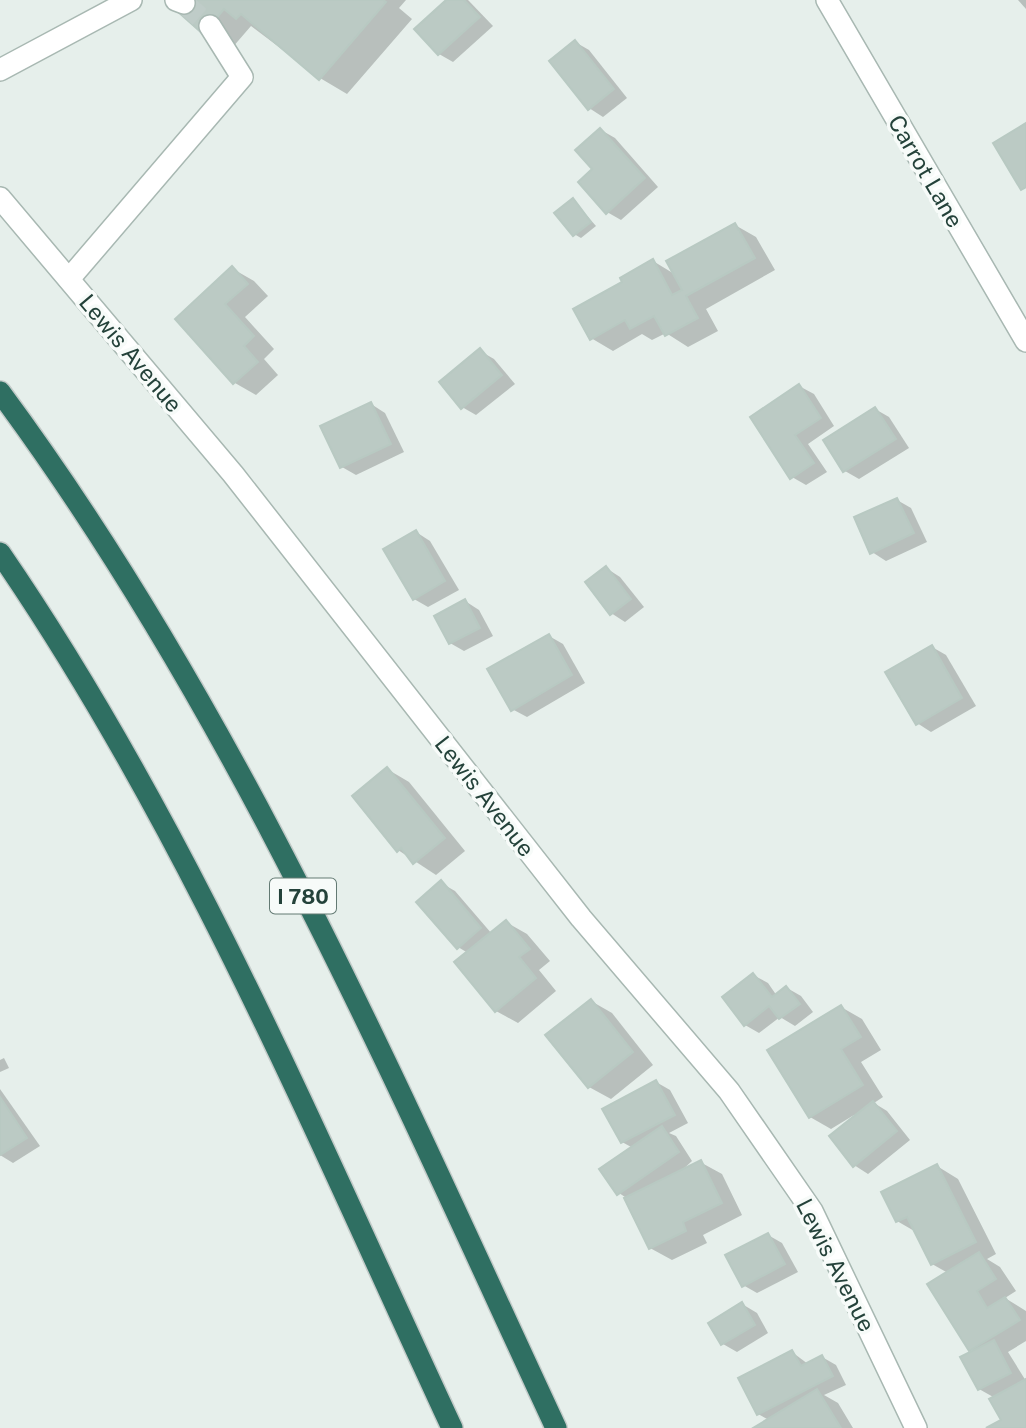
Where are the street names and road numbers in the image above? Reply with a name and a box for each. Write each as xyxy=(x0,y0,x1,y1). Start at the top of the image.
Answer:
street label: Carrot Lane xyxy=(883,110,969,232)
street label: Lewis Avenue xyxy=(74,289,188,417)
street label: Lewis Avenue xyxy=(430,730,540,862)
road number: I 780 xyxy=(270,878,336,914)
street label: Lewis Avenue xyxy=(791,1194,881,1336)

